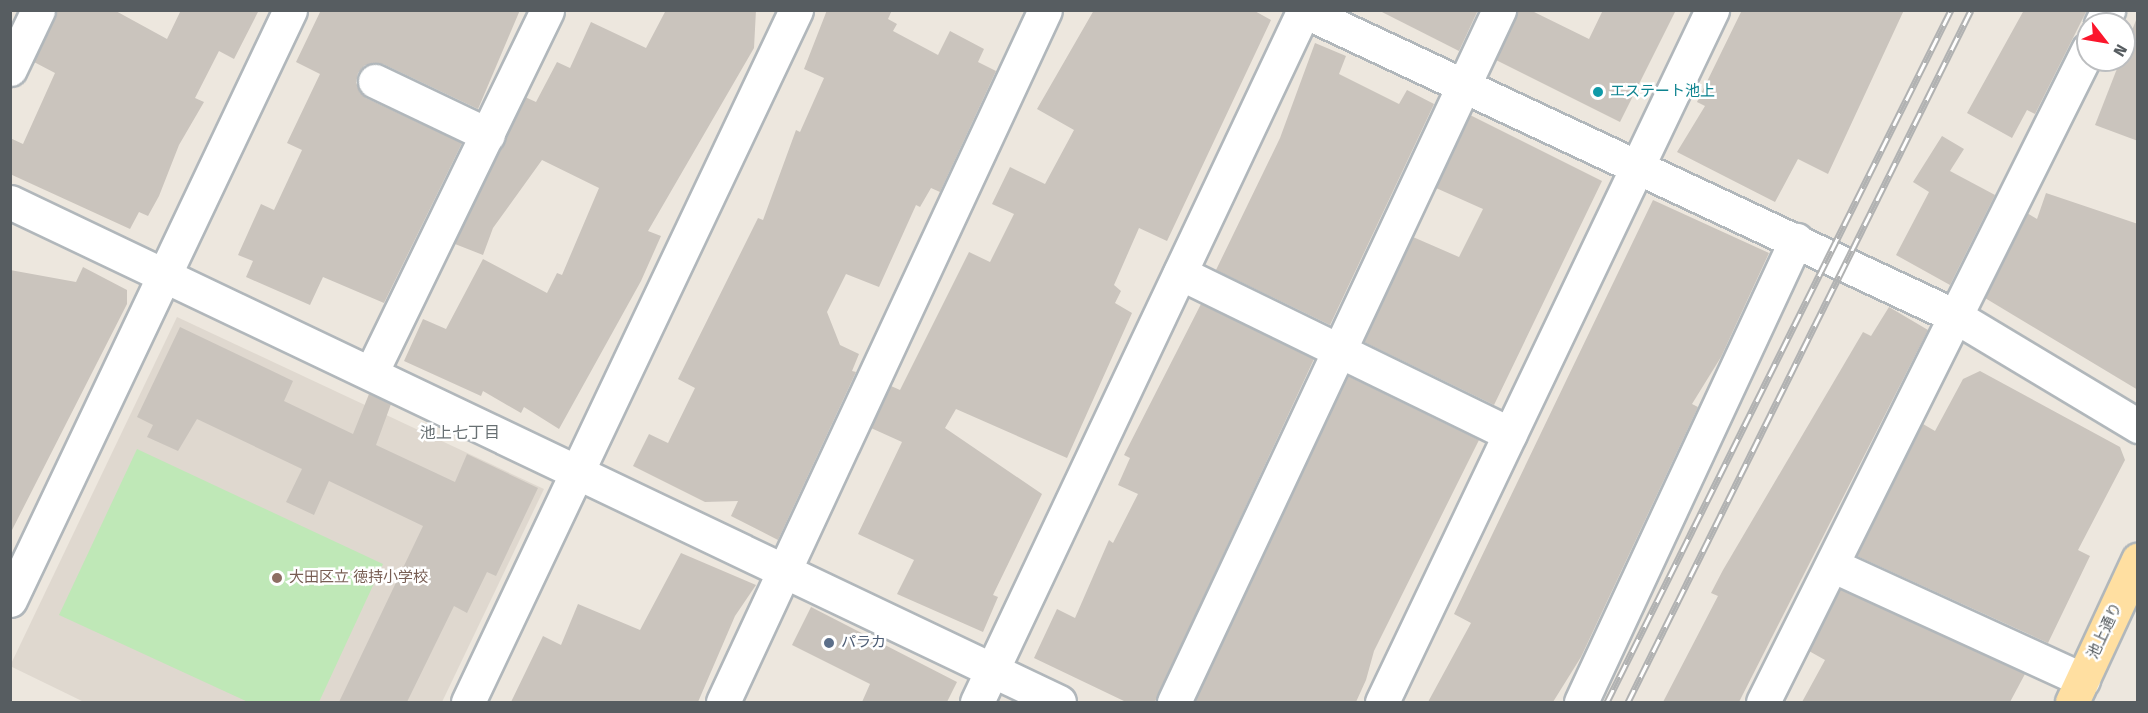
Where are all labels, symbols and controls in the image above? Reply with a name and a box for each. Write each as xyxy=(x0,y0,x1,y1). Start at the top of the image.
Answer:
north arrow xyxy=(2076,12,2136,72)
text: N xyxy=(2109,41,2131,60)
place label: エステート池上 xyxy=(1610,83,1715,101)
marker: エステート池上 xyxy=(1591,85,1605,99)
district label: 池上七丁目 xyxy=(420,423,500,443)
place label: 大田区立 徳持小学校 xyxy=(289,569,428,587)
marker: 大田区立 徳持小学校 xyxy=(270,571,284,585)
street label: 池上通り xyxy=(2084,600,2126,662)
place label: パラカ xyxy=(841,634,886,652)
marker: パラカ xyxy=(822,636,836,650)

